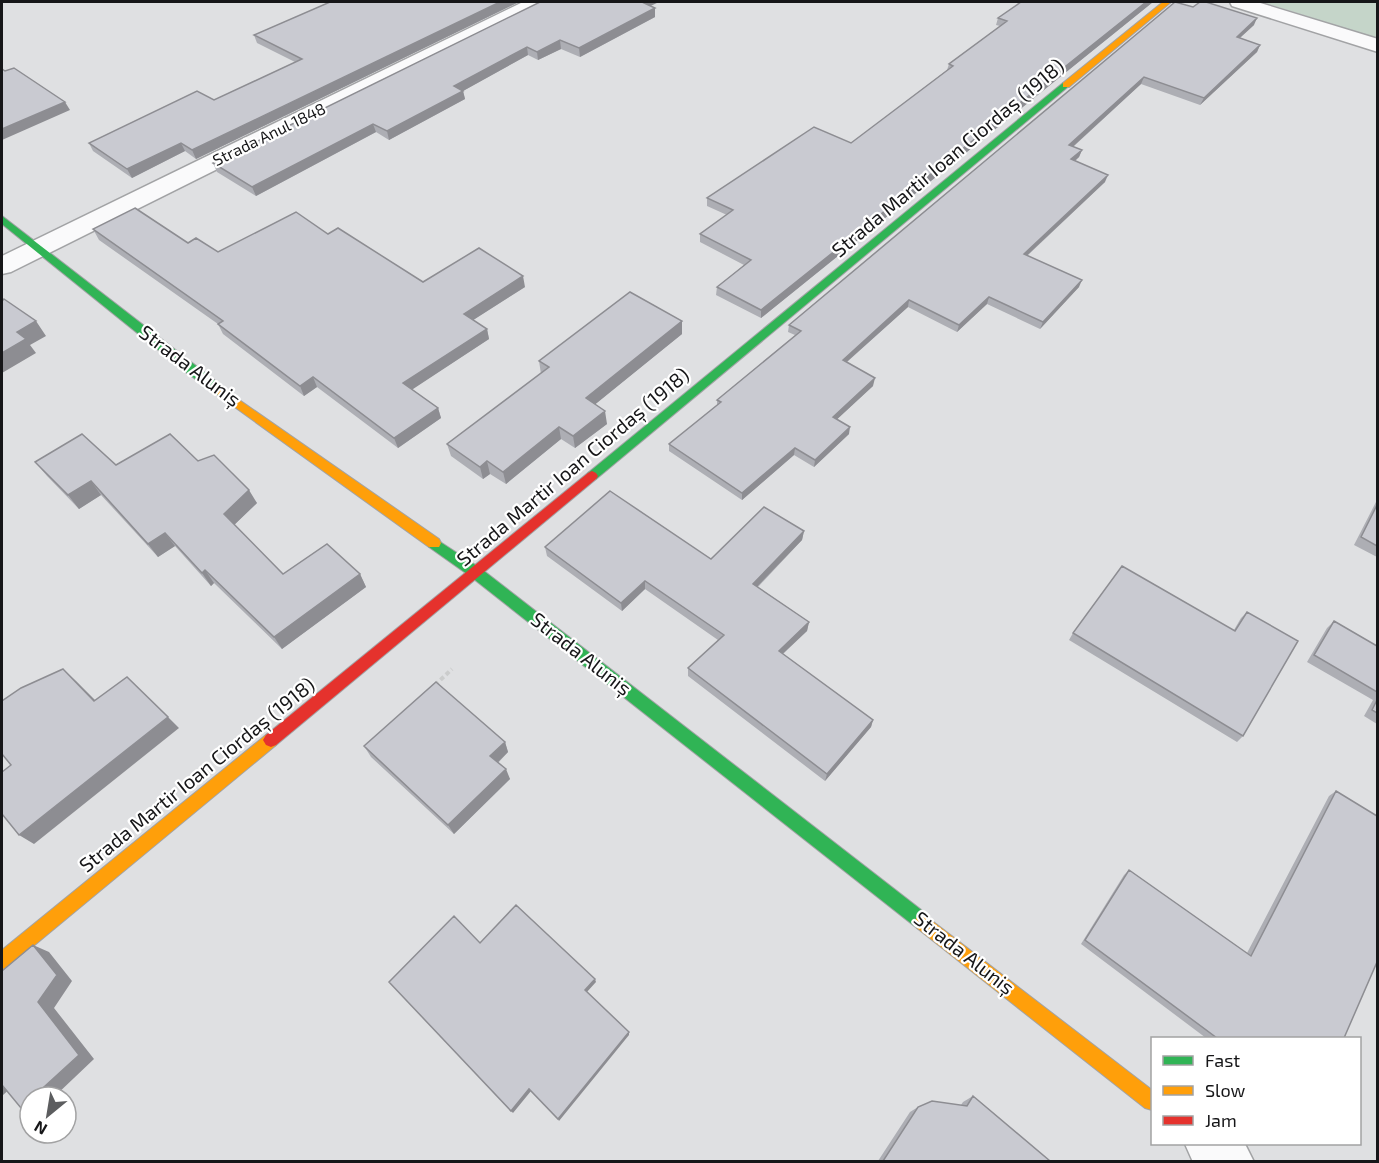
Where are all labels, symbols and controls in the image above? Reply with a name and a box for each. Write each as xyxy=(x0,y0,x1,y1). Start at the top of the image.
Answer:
street label: Strada Martir Ioan Ciordaș (1918) xyxy=(826,53,1070,263)
street label: Strada Anul 1848 xyxy=(209,98,328,169)
street label: Strada Aluniș xyxy=(134,319,246,413)
street label: Strada Martir Ioan Ciordaș (1918) xyxy=(451,362,695,572)
street label: Strada Aluniș xyxy=(525,607,637,701)
street label: Strada Martir Ioan Ciordaș (1918) xyxy=(74,672,320,878)
street label: Strada Aluniș xyxy=(908,906,1020,1000)
legend xyxy=(1151,1037,1361,1145)
text: Fast xyxy=(1205,1049,1240,1071)
text: Slow xyxy=(1205,1079,1246,1101)
north arrow xyxy=(18,1085,78,1145)
text: Jam xyxy=(1205,1109,1237,1131)
text: N xyxy=(30,1117,50,1140)

